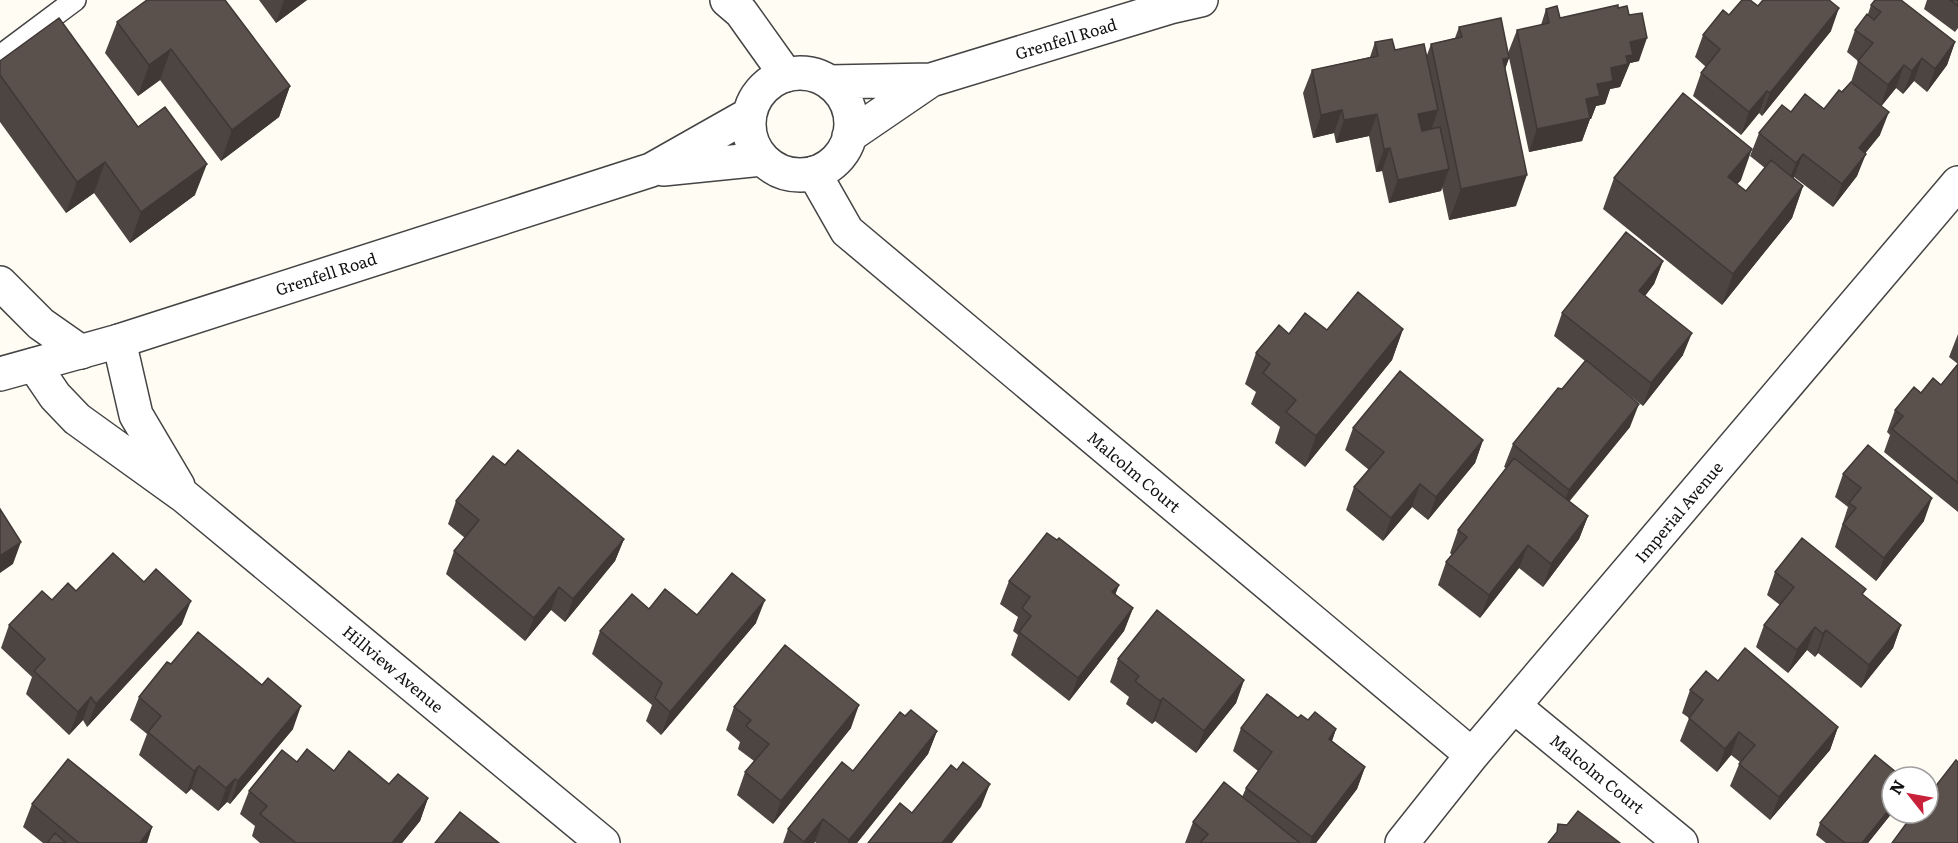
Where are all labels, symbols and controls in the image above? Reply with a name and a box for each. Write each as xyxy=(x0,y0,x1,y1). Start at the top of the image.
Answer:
street label: Grenfell Road xyxy=(1012,11,1120,65)
street label: Grenfell Road xyxy=(272,245,380,301)
street label: Malcolm Court xyxy=(1083,425,1187,518)
street label: Imperial Avenue xyxy=(1628,455,1728,567)
street label: Hillview Avenue xyxy=(338,619,449,718)
street label: Malcolm Court xyxy=(1545,728,1650,819)
north arrow xyxy=(1880,765,1940,825)
text: N xyxy=(1883,775,1910,799)

